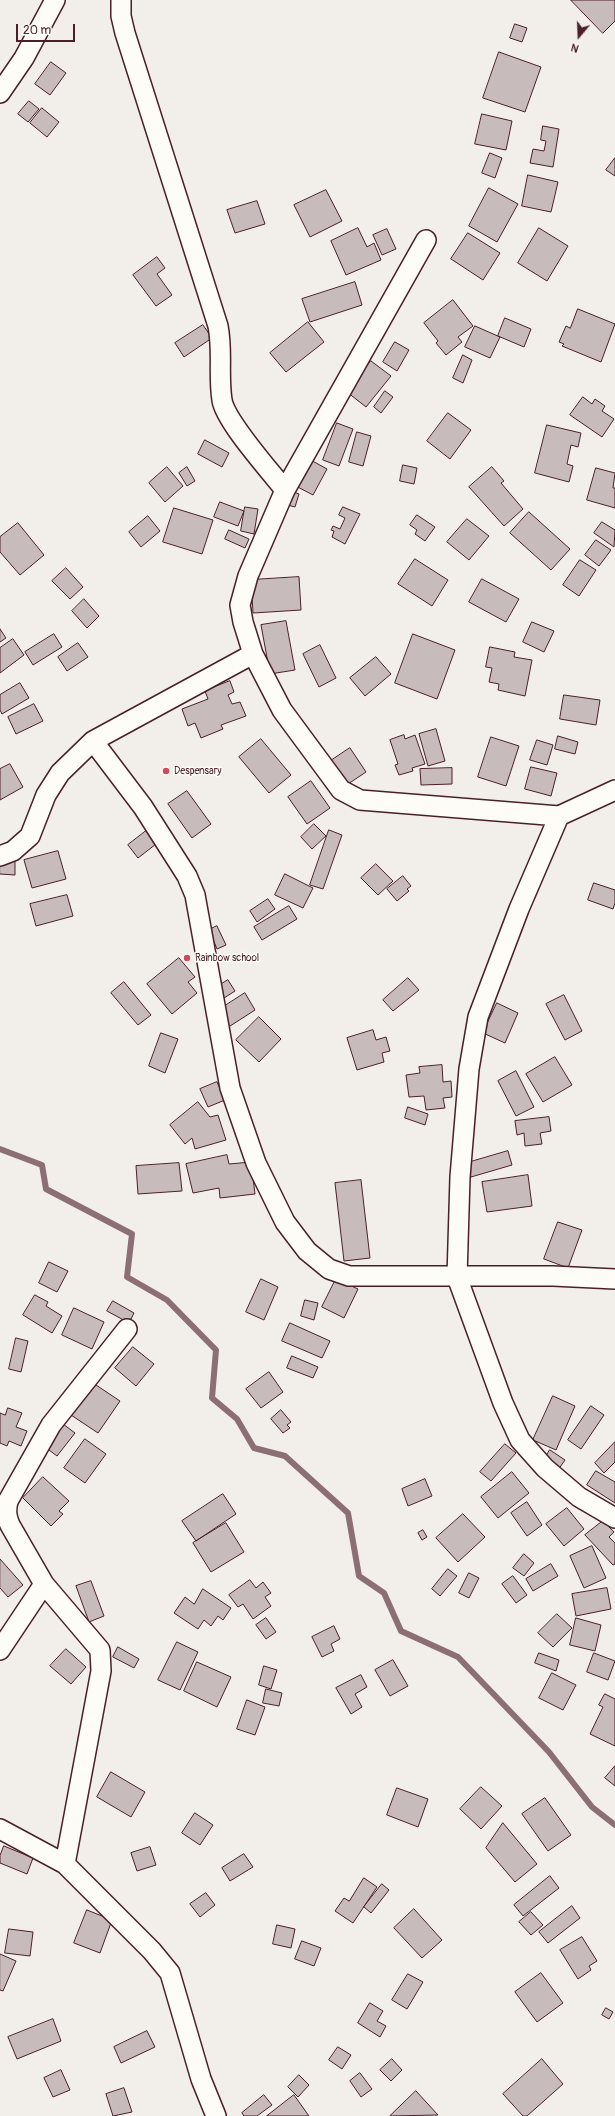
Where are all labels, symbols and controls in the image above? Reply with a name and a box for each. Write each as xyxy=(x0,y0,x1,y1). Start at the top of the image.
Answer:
scale bar xyxy=(18,16,77,42)
north arrow xyxy=(559,16,599,56)
text: 20 m xyxy=(23,23,51,38)
text: N xyxy=(569,40,581,55)
place label: Despensary xyxy=(174,765,222,777)
marker: Despensary xyxy=(161,766,171,776)
place label: Rainbow school xyxy=(195,952,259,964)
marker: Rainbow school xyxy=(182,953,192,963)

